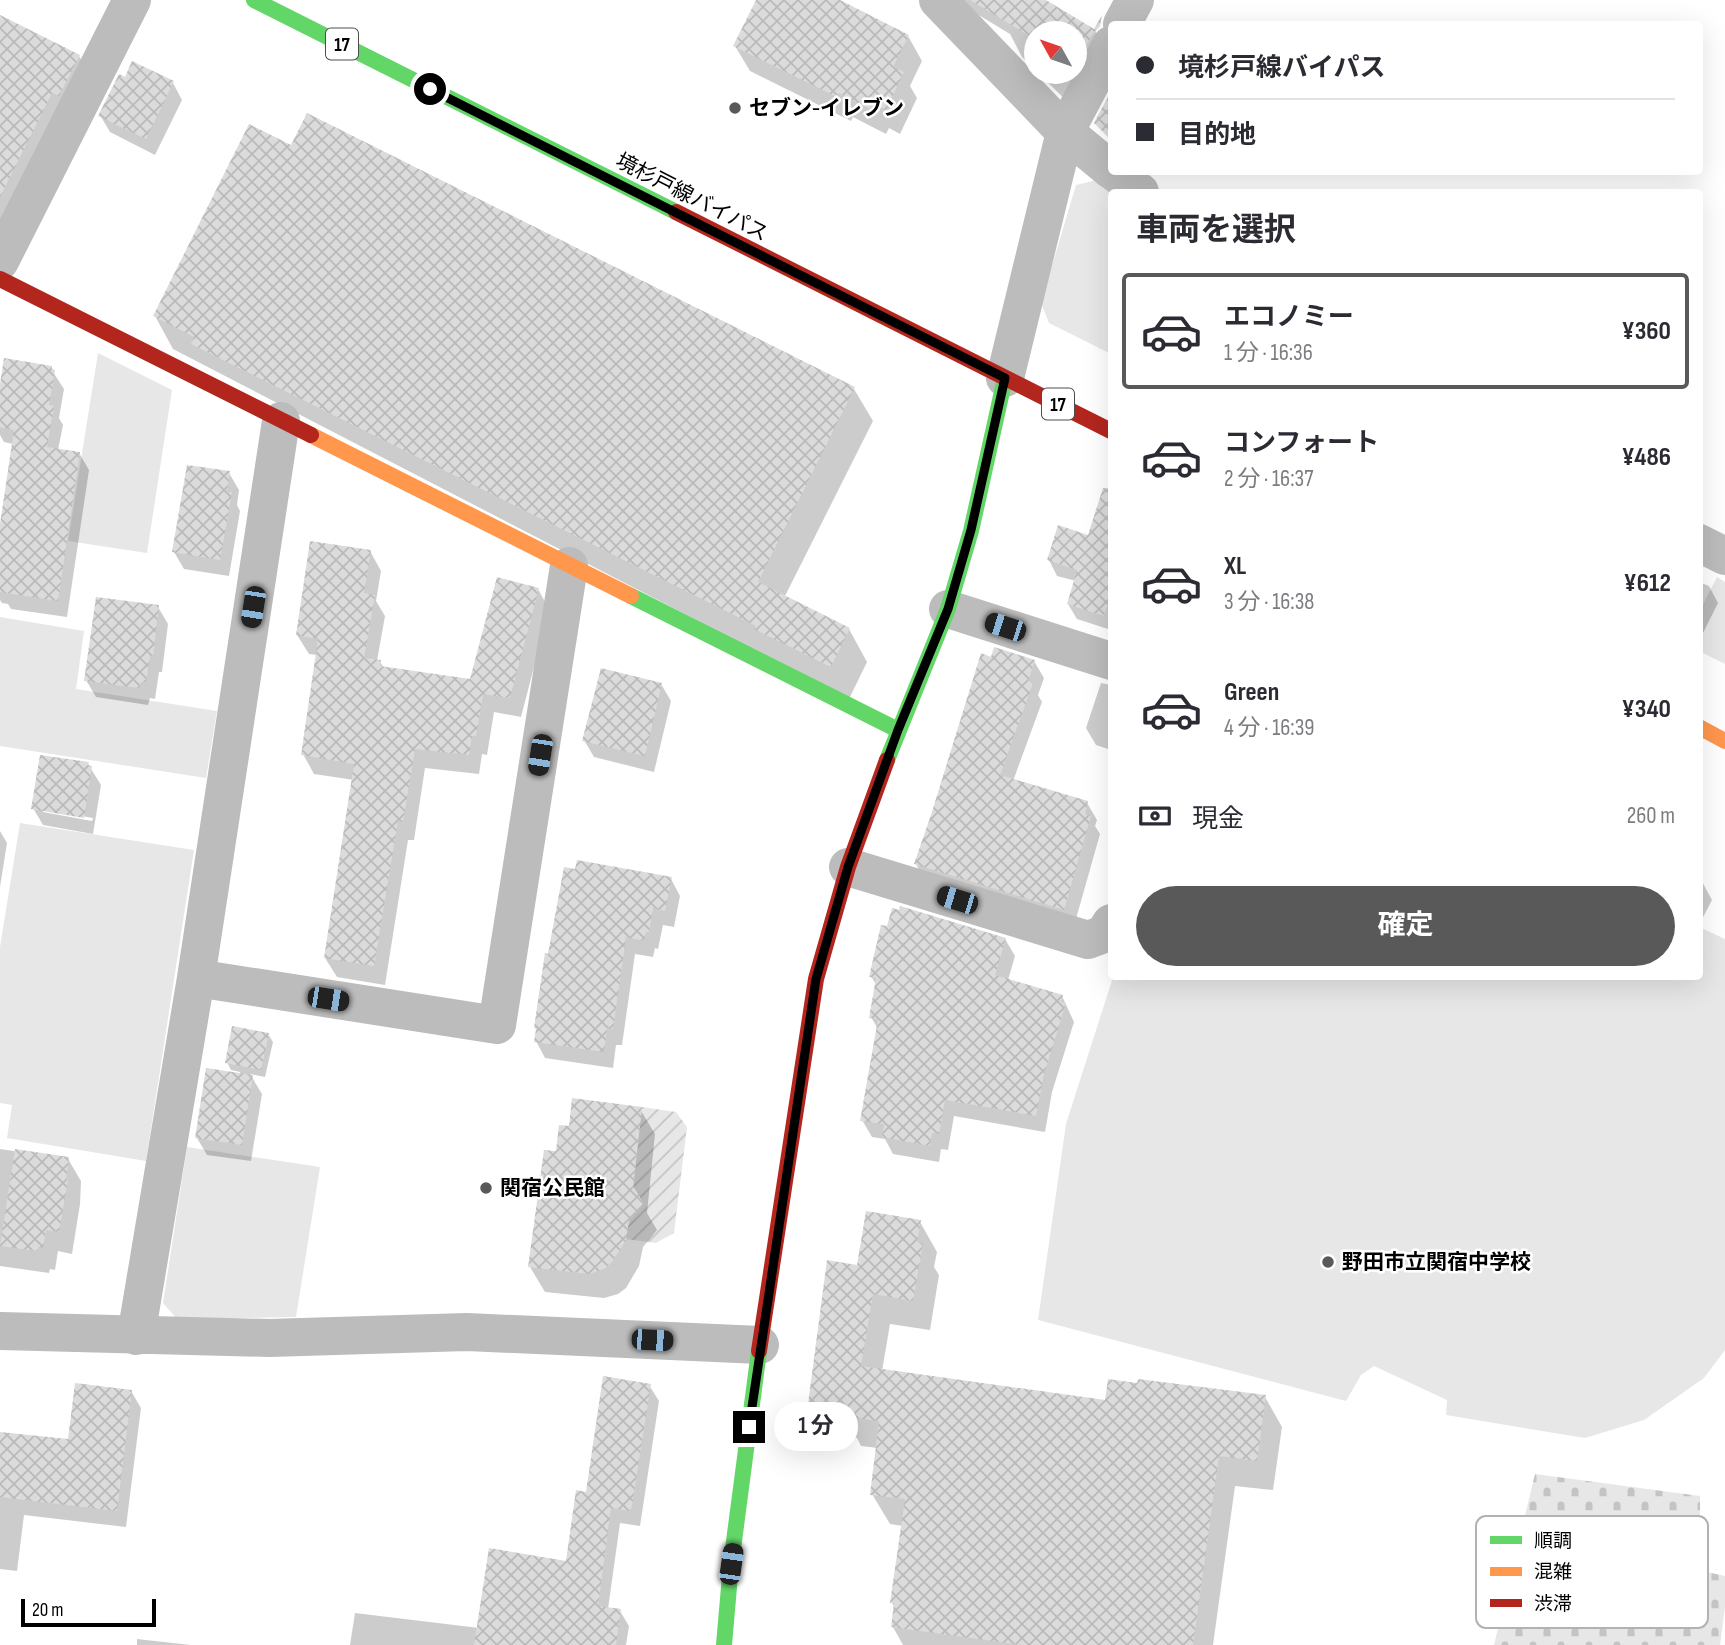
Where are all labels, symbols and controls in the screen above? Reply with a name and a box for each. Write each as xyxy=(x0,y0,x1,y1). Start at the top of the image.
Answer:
north arrow xyxy=(1024,21,1087,84)
map controls xyxy=(1024,21,1087,84)
road number: 17 xyxy=(326,28,358,60)
text: 境杉戸線バイパス xyxy=(1178,53,1385,84)
route start xyxy=(414,73,446,105)
place label: セブン-イレブン xyxy=(749,96,904,121)
marker: セブン-イレブン xyxy=(727,100,743,116)
text: 目的地 xyxy=(1178,120,1256,151)
street label: 境杉戸線バイパス xyxy=(611,148,772,247)
text: 車両を選択 xyxy=(1136,211,1296,250)
icon: car xyxy=(1140,300,1203,363)
text: エコノミー xyxy=(1224,302,1354,333)
text: ¥360 xyxy=(1621,316,1671,347)
text: 1 分 · 16:36 xyxy=(1224,339,1313,367)
road number: 17 xyxy=(1042,388,1074,420)
icon: car xyxy=(1140,426,1203,489)
text: コンフォート xyxy=(1224,428,1379,459)
text: ¥486 xyxy=(1621,442,1671,473)
text: 2 分 · 16:37 xyxy=(1224,465,1313,493)
text: XL xyxy=(1224,551,1246,582)
icon: car xyxy=(1140,552,1203,615)
text: ¥612 xyxy=(1624,568,1671,599)
car xyxy=(240,585,267,629)
text: 3 分 · 16:38 xyxy=(1224,588,1314,616)
car xyxy=(982,611,1029,643)
text: Green xyxy=(1224,677,1279,708)
icon: car xyxy=(1140,678,1203,741)
text: ¥340 xyxy=(1622,694,1671,725)
text: 4 分 · 16:39 xyxy=(1224,714,1314,742)
car xyxy=(527,733,554,777)
icon: cash xyxy=(1136,797,1174,835)
text: 260 m xyxy=(1627,802,1675,830)
text: 現金 xyxy=(1192,804,1244,835)
car xyxy=(934,884,981,916)
button: 確定 xyxy=(1136,886,1675,966)
car xyxy=(306,985,351,1013)
place label: 関宿公民館 xyxy=(500,1176,605,1201)
marker: 関宿公民館 xyxy=(478,1180,494,1196)
place label: 野田市立関宿中学校 xyxy=(1342,1250,1531,1275)
marker: 野田市立関宿中学校 xyxy=(1320,1254,1336,1270)
car xyxy=(631,1328,674,1352)
callout: 1 分 xyxy=(774,1402,858,1452)
route end xyxy=(733,1411,765,1443)
text: 1 分 xyxy=(798,1412,834,1440)
legend xyxy=(1476,1516,1708,1628)
text: 順調 xyxy=(1534,1530,1572,1553)
car xyxy=(718,1542,745,1586)
text: 混雑 xyxy=(1534,1561,1572,1584)
text: 渋滞 xyxy=(1534,1593,1572,1616)
scale bar xyxy=(21,1596,156,1628)
text: 20 m xyxy=(32,1599,64,1622)

